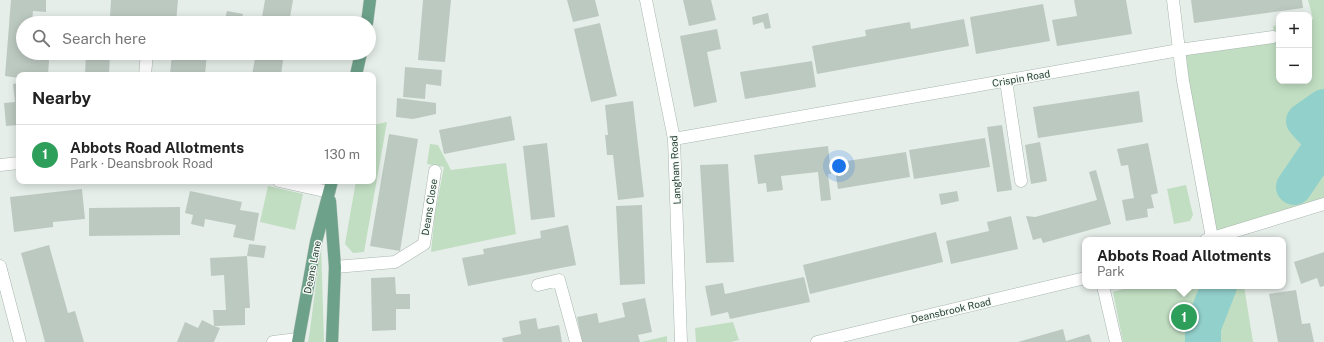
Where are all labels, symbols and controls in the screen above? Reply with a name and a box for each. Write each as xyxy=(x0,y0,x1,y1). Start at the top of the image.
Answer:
map controls xyxy=(1276,12,1312,84)
button: + xyxy=(1276,12,1312,48)
search box xyxy=(16,16,376,60)
icon: search xyxy=(30,27,52,49)
text: Search here xyxy=(62,30,146,47)
button: − xyxy=(1276,48,1312,84)
street label: Crispin Road xyxy=(991,67,1051,89)
text: Nearby xyxy=(32,88,91,108)
street label: Langham Road xyxy=(667,135,683,205)
text: Abbots Road Allotments xyxy=(70,139,244,156)
text: 1 xyxy=(42,147,48,162)
text: 130 m xyxy=(324,147,360,162)
text: Park · Deansbrook Road xyxy=(70,156,213,171)
your location xyxy=(829,156,849,176)
street label: Deans Close xyxy=(419,177,439,236)
popup xyxy=(1082,237,1286,289)
street label: Deans Lane xyxy=(301,239,323,295)
text: Abbots Road Allotments xyxy=(1097,247,1271,264)
text: Park xyxy=(1097,264,1125,279)
street label: Deansbrook Road xyxy=(910,295,992,325)
pin: 1 xyxy=(1171,302,1197,332)

